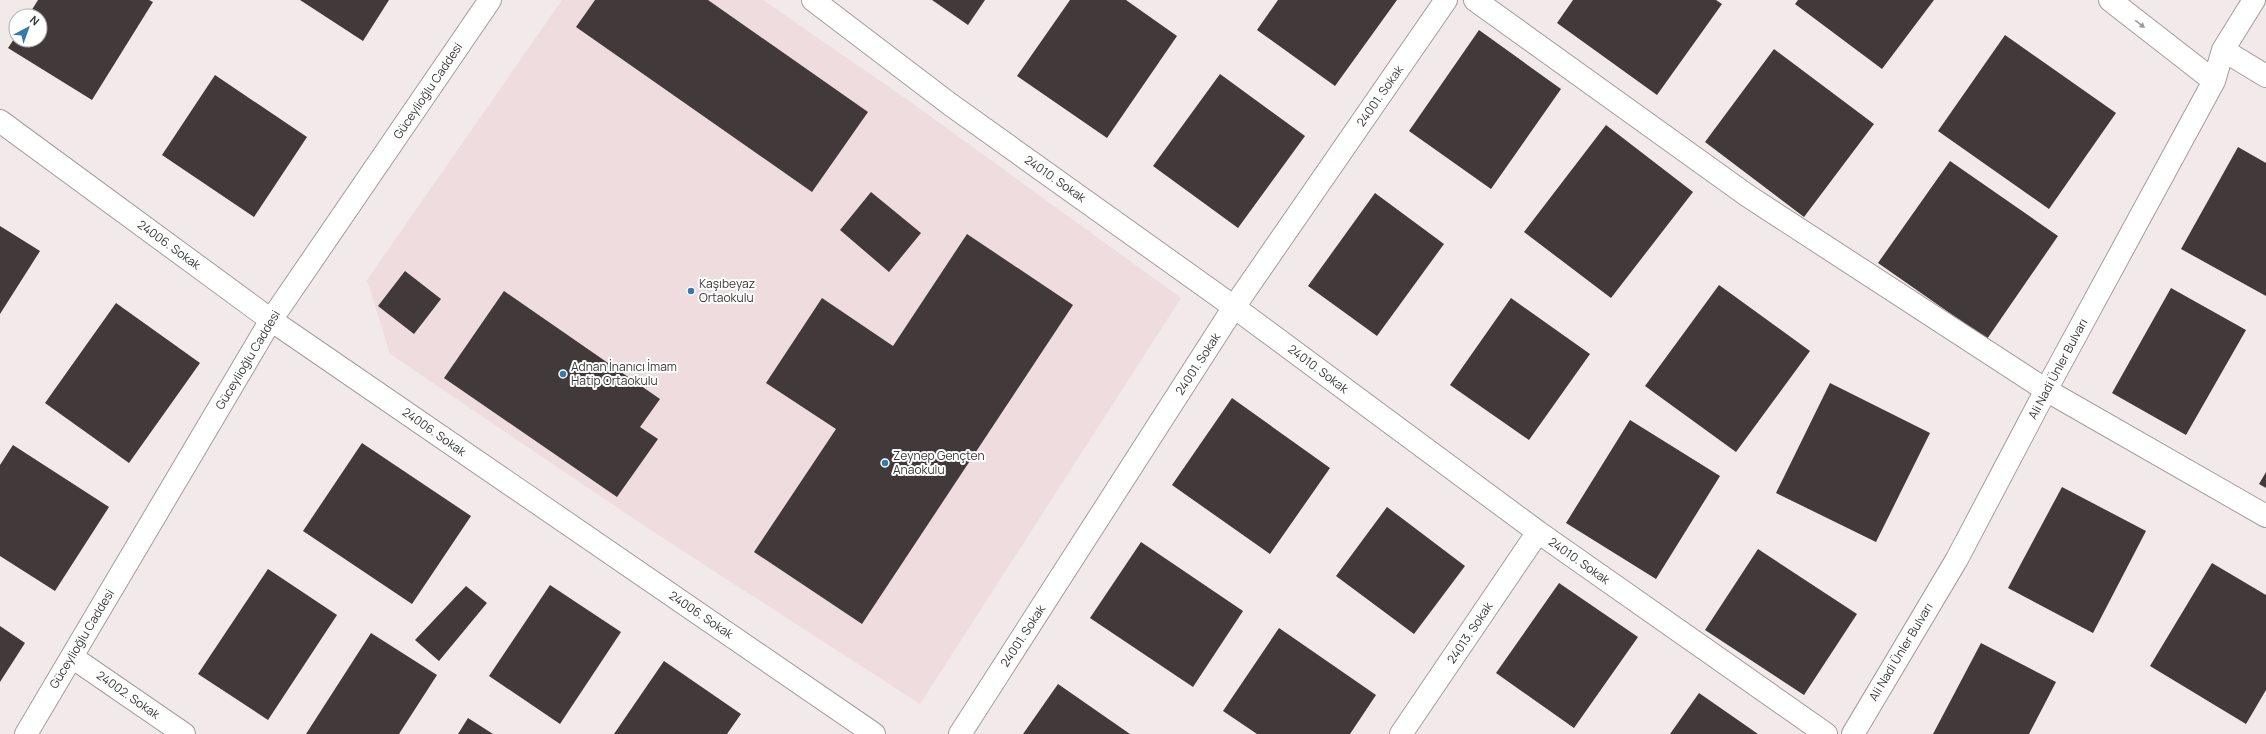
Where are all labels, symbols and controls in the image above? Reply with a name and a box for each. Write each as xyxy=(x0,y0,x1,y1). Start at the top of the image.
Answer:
north arrow xyxy=(8,8,48,48)
text: N xyxy=(27,12,43,28)
one-way arrow xyxy=(2135,20,2146,28)
street label: Güceylioğlu Caddesi xyxy=(389,39,466,142)
street label: 24001. Sokak xyxy=(1352,61,1408,130)
street label: 24010. Sokak xyxy=(1021,151,1090,207)
street label: 24006. Sokak xyxy=(134,216,205,274)
place label: Kaşıbeyaz Ortaokulu xyxy=(699,275,755,306)
marker: Kaşıbeyaz Ortaokulu xyxy=(686,286,696,296)
street label: Güceylioğlu Caddesi xyxy=(211,307,284,413)
street label: Ali Nadi Ünler Bulvarı xyxy=(2024,315,2091,422)
street label: 24001. Sokak xyxy=(1171,328,1225,398)
street label: 24010. Sokak xyxy=(1285,340,1353,398)
place label: Adnan İnanıcı İmam Hatip Ortaokulu xyxy=(571,358,677,389)
marker: Adnan İnanıcı İmam Hatip Ortaokulu xyxy=(558,369,568,379)
street label: 24006. Sokak xyxy=(399,403,470,460)
place label: Zeynep Gençten Anaokulu xyxy=(893,447,985,478)
marker: Zeynep Gençten Anaokulu xyxy=(880,458,890,468)
street label: 24010. Sokak xyxy=(1545,533,1614,589)
street label: Güceylioğlu Caddesi xyxy=(45,586,118,692)
street label: 24006. Sokak xyxy=(666,587,738,643)
street label: 24013. Sokak xyxy=(1443,598,1497,667)
street label: Ali Nadi Ünler Bulvarı xyxy=(1865,599,1937,704)
street label: 24001. Sokak xyxy=(996,600,1050,670)
street label: 24002. Sokak xyxy=(93,666,164,723)

